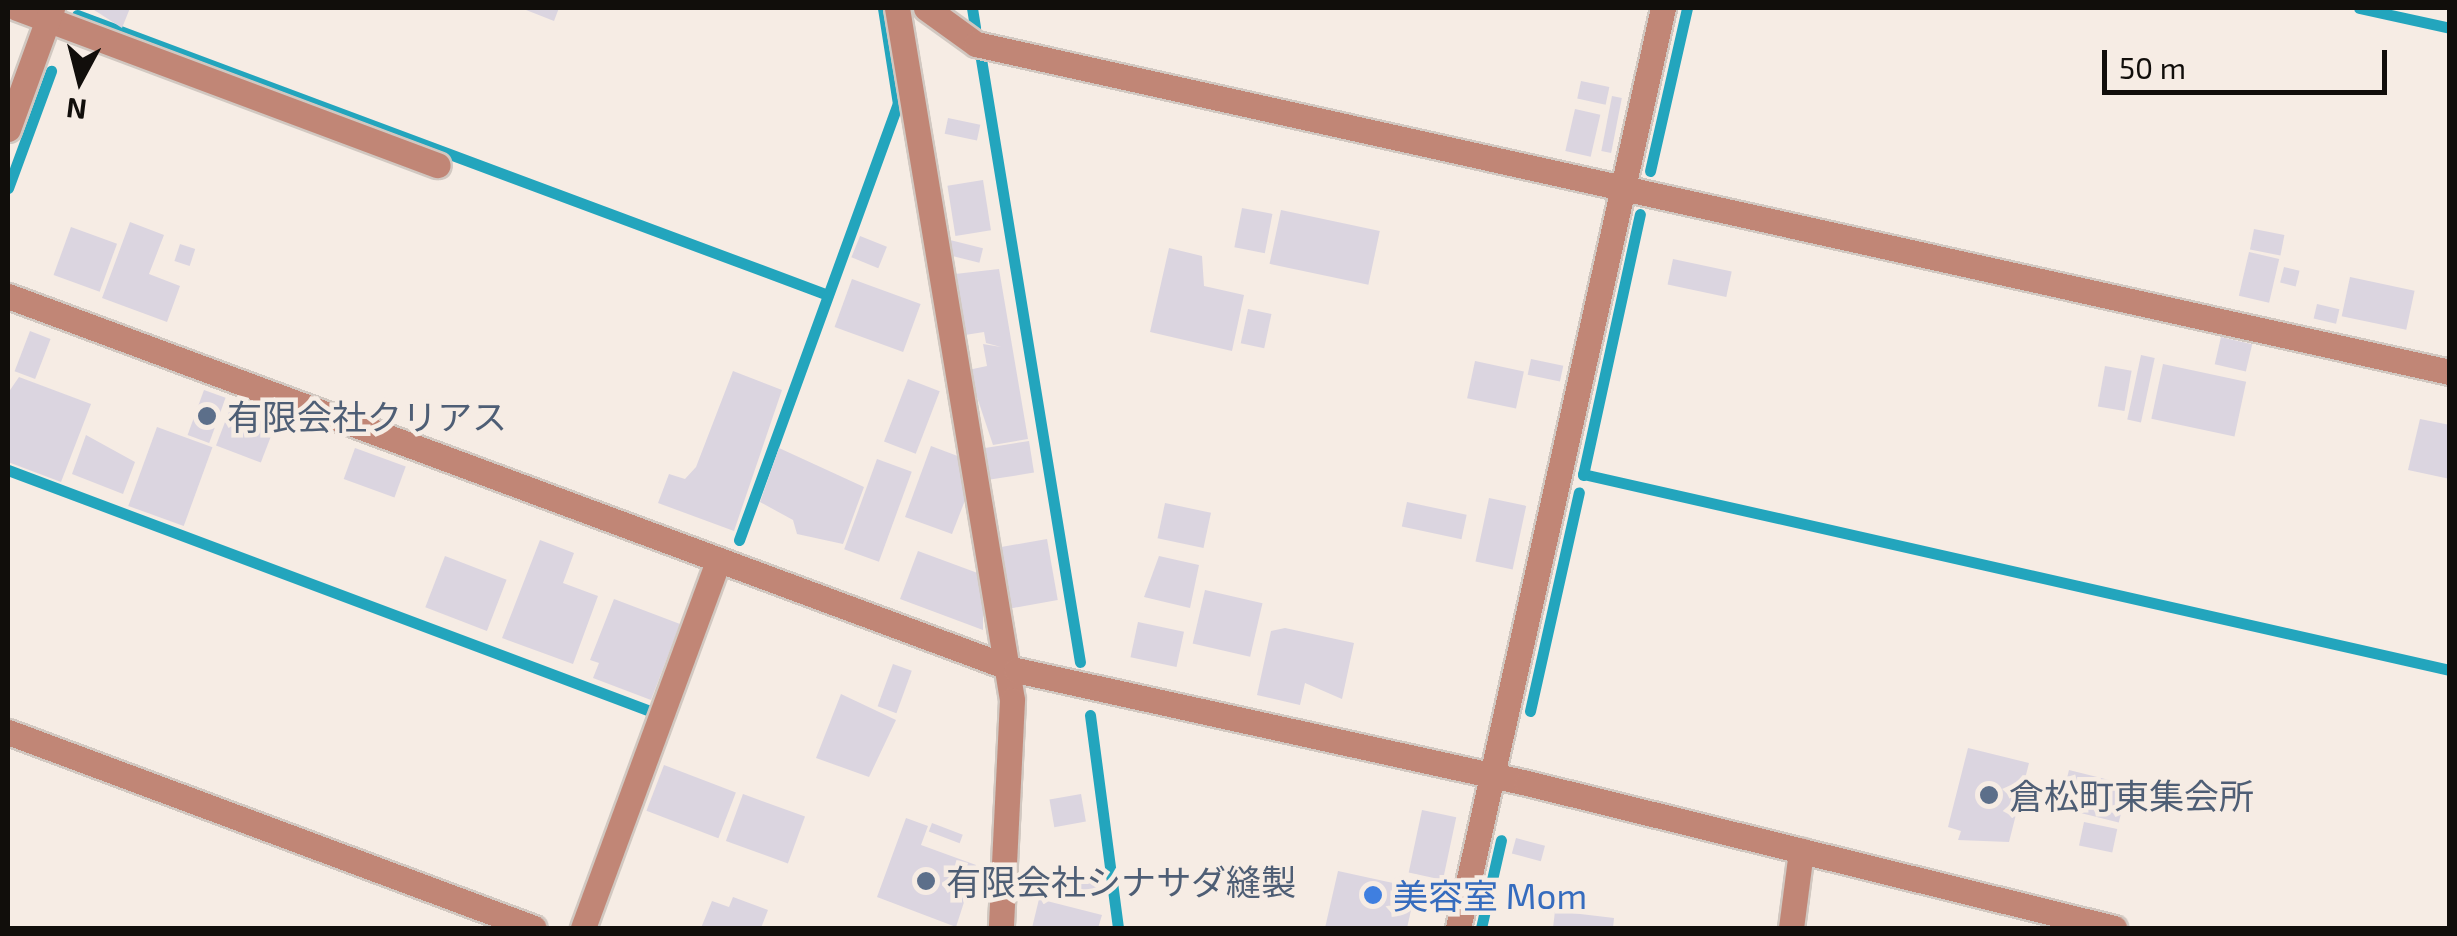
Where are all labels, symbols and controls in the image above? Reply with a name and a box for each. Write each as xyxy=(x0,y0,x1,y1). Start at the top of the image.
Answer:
north arrow xyxy=(30,30,130,130)
scale bar xyxy=(2107,30,2392,92)
text: 50 m xyxy=(2119,49,2186,85)
text: N xyxy=(64,92,88,128)
place label: 有限会社クリアス xyxy=(227,395,507,437)
marker: 有限会社クリアス xyxy=(196,405,218,427)
place label: 倉松町東集会所 xyxy=(2009,774,2254,816)
marker: 倉松町東集会所 xyxy=(1978,784,2000,806)
place label: 有限会社シナサダ縫製 xyxy=(946,860,1296,902)
marker: 有限会社シナサダ縫製 xyxy=(915,870,937,892)
place label: 美容室 Mom xyxy=(1393,874,1587,916)
marker: 美容室 Mom xyxy=(1362,884,1384,906)

